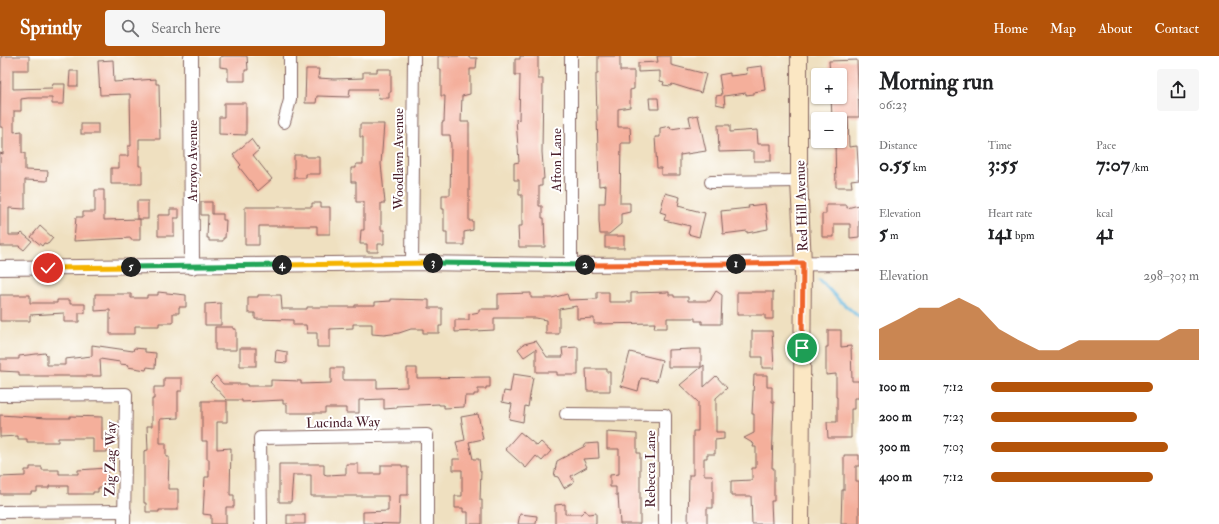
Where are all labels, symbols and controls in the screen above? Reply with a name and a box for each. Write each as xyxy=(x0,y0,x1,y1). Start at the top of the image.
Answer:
search box xyxy=(105,10,385,46)
text: Sprintly xyxy=(20,16,81,40)
icon: search xyxy=(119,17,141,39)
text: Search here xyxy=(151,19,221,38)
text: Home xyxy=(993,20,1028,37)
text: Map xyxy=(1050,20,1076,37)
text: About xyxy=(1098,20,1132,37)
text: Contact xyxy=(1154,20,1199,37)
map controls xyxy=(811,68,847,148)
button: + xyxy=(811,68,847,104)
text: Morning run xyxy=(879,68,994,96)
button: share xyxy=(1157,69,1199,111)
text: 06:23 xyxy=(879,97,907,113)
street label: Woodlawn Avenue xyxy=(390,108,407,211)
button: − xyxy=(811,112,847,148)
street label: Arroyo Avenue xyxy=(184,120,202,203)
street label: Afton Lane xyxy=(548,128,565,193)
text: Distance xyxy=(879,139,917,152)
text: Time xyxy=(988,139,1012,152)
text: Pace xyxy=(1096,139,1116,152)
text: 0.55 xyxy=(879,152,910,177)
text: 3:55 xyxy=(988,152,1018,177)
text: 7:07 xyxy=(1096,152,1130,177)
street label: Red Hill Avenue xyxy=(791,160,812,252)
text: km xyxy=(910,161,927,174)
text: /km xyxy=(1130,161,1149,174)
text: Elevation xyxy=(879,207,921,220)
text: Heart rate xyxy=(988,207,1032,220)
text: kcal xyxy=(1096,207,1113,220)
text: 5 xyxy=(879,220,888,245)
text: 141 xyxy=(988,220,1013,245)
text: 41 xyxy=(1096,220,1114,245)
text: m xyxy=(888,229,899,242)
text: bpm xyxy=(1013,229,1035,242)
pin xyxy=(31,251,65,285)
pin: 3 xyxy=(423,253,443,273)
pin: 1 xyxy=(726,254,746,274)
pin: 4 xyxy=(272,255,292,275)
pin: 2 xyxy=(575,255,595,275)
text: 3 xyxy=(431,256,435,269)
icon: check xyxy=(37,257,59,279)
pin: 5 xyxy=(121,257,141,277)
text: 1 xyxy=(734,257,738,270)
text: 4 xyxy=(279,258,285,271)
text: 2 xyxy=(582,258,588,271)
text: 5 xyxy=(129,260,133,273)
text: Elevation xyxy=(879,268,929,284)
text: 298–303 m xyxy=(1144,268,1199,284)
pin xyxy=(785,331,819,365)
icon: arrive xyxy=(791,337,813,359)
text: 100 m xyxy=(879,379,910,395)
text: 7:12 xyxy=(943,379,963,395)
text: 200 m xyxy=(879,409,912,425)
text: 7:23 xyxy=(943,409,964,425)
street label: Lucinda Way xyxy=(306,413,381,433)
street label: Zig Zag Way xyxy=(101,421,121,497)
street label: Rebecca Lane xyxy=(642,430,659,508)
text: 300 m xyxy=(879,439,910,455)
text: 7:03 xyxy=(943,439,964,455)
text: 400 m xyxy=(879,469,912,485)
text: 7:12 xyxy=(943,469,963,485)

